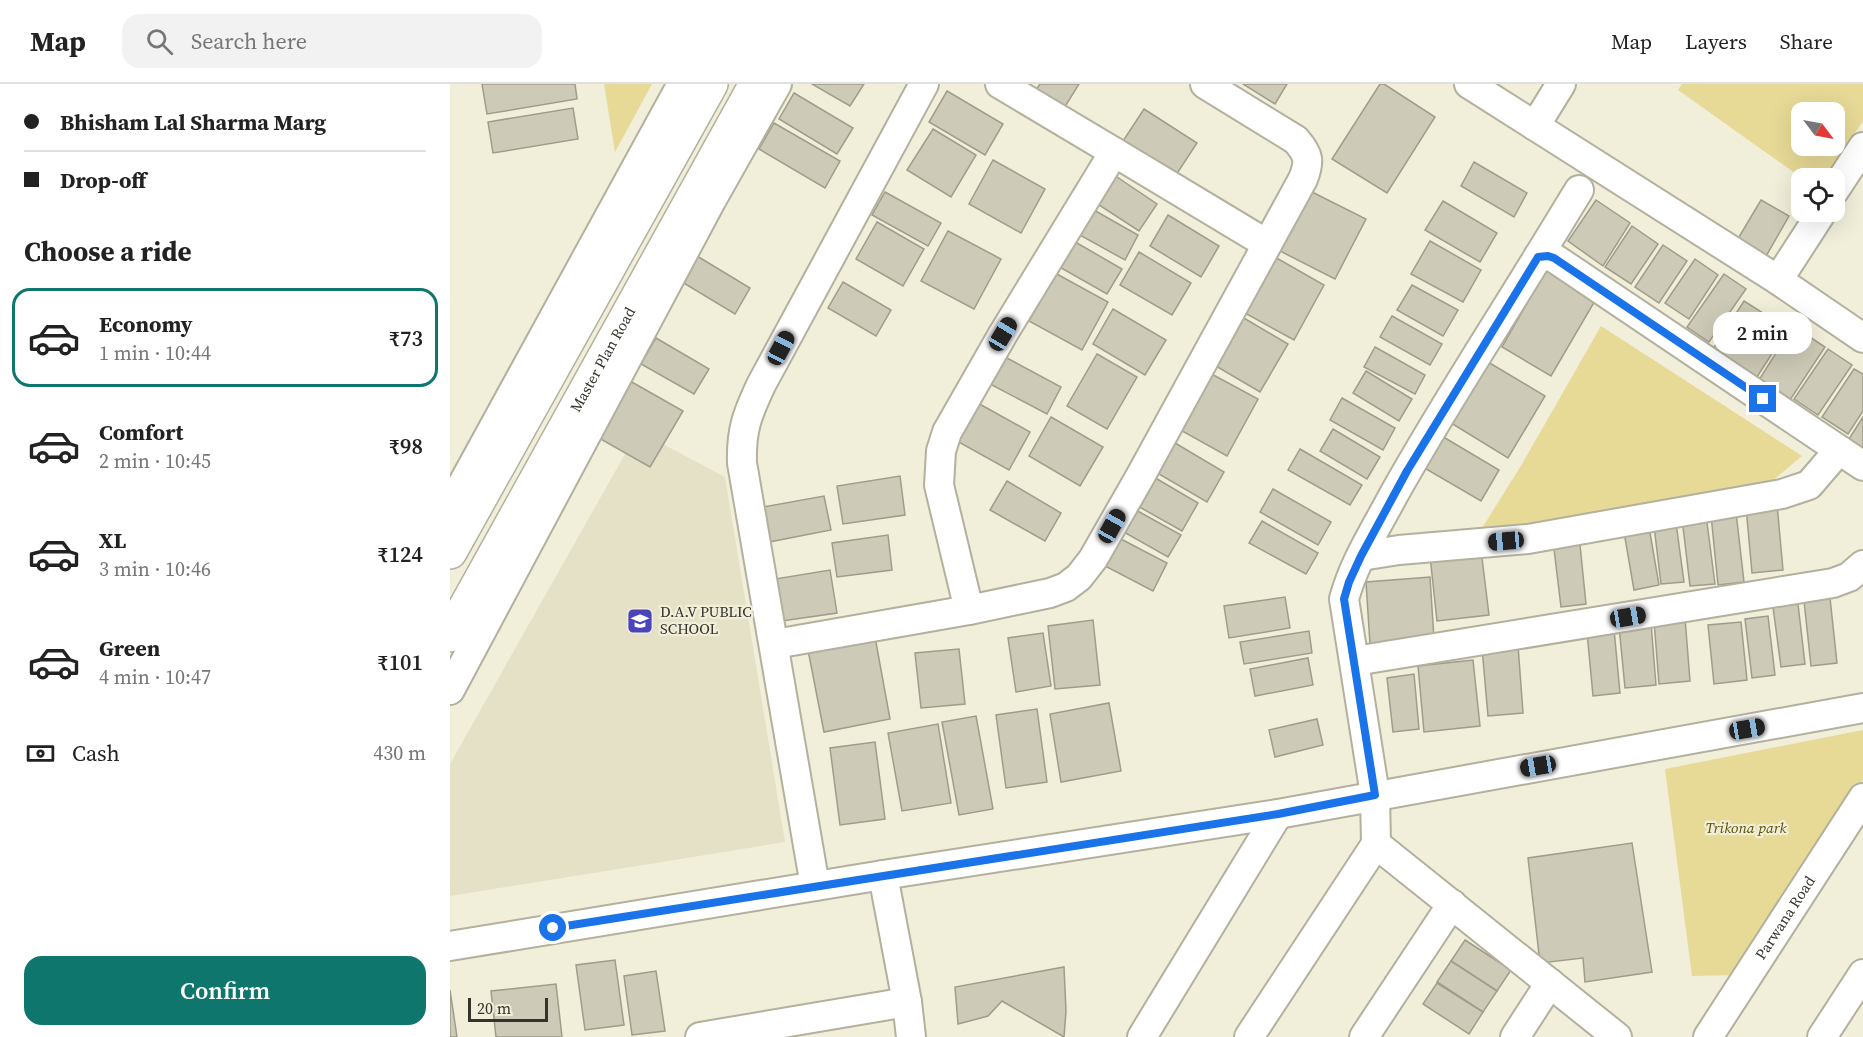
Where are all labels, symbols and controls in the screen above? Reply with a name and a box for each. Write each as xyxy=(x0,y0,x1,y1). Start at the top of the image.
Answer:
search box xyxy=(122,14,542,68)
text: Map xyxy=(30,22,86,60)
icon: search xyxy=(143,25,176,58)
text: Search here xyxy=(191,26,307,56)
text: Map xyxy=(1611,27,1652,56)
text: Layers xyxy=(1685,27,1747,56)
text: Share xyxy=(1780,27,1833,56)
north arrow xyxy=(1791,102,1845,156)
map controls xyxy=(1791,102,1845,222)
text: Bhisham Lal Sharma Marg xyxy=(60,107,326,137)
text: Drop-off xyxy=(60,165,146,195)
button: locate xyxy=(1791,168,1845,222)
text: Choose a ride xyxy=(24,233,192,270)
street label: Master Plan Road xyxy=(565,303,640,416)
text: Economy xyxy=(99,309,193,339)
icon: car xyxy=(27,311,81,365)
callout: 2 min xyxy=(1714,312,1812,354)
car xyxy=(986,314,1020,354)
text: 2 min xyxy=(1737,319,1788,347)
text: ₹73 xyxy=(389,323,423,353)
car xyxy=(765,328,797,368)
text: 1 min · 10:44 xyxy=(99,339,211,367)
route end xyxy=(1749,385,1776,412)
text: Comfort xyxy=(99,417,183,447)
icon: car xyxy=(27,419,81,473)
text: ₹98 xyxy=(389,431,423,461)
text: 2 min · 10:45 xyxy=(99,447,211,475)
car xyxy=(1095,506,1129,546)
text: XL xyxy=(99,525,126,555)
icon: car xyxy=(27,527,81,581)
car xyxy=(1487,530,1525,552)
text: ₹124 xyxy=(377,539,423,569)
text: 3 min · 10:46 xyxy=(99,555,211,583)
place label: D.A.V PUBLIC SCHOOL xyxy=(660,601,752,639)
car xyxy=(1609,605,1647,629)
school or university icon: D.A.V PUBLIC SCHOOL xyxy=(625,606,655,636)
text: Green xyxy=(99,633,160,663)
icon: car xyxy=(27,635,81,689)
text: ₹101 xyxy=(377,647,423,677)
text: 4 min · 10:47 xyxy=(99,663,211,691)
car xyxy=(1728,717,1766,741)
icon: cash xyxy=(24,737,57,770)
text: Cash xyxy=(72,738,120,768)
text: 430 m xyxy=(373,739,426,767)
car xyxy=(1519,754,1557,778)
park label: Trikona park xyxy=(1706,817,1787,838)
street label: Parwana Road xyxy=(1750,871,1820,964)
route start xyxy=(539,914,566,941)
button: Confirm xyxy=(24,956,426,1025)
scale bar xyxy=(468,995,548,1022)
text: 20 m xyxy=(477,997,511,1019)

